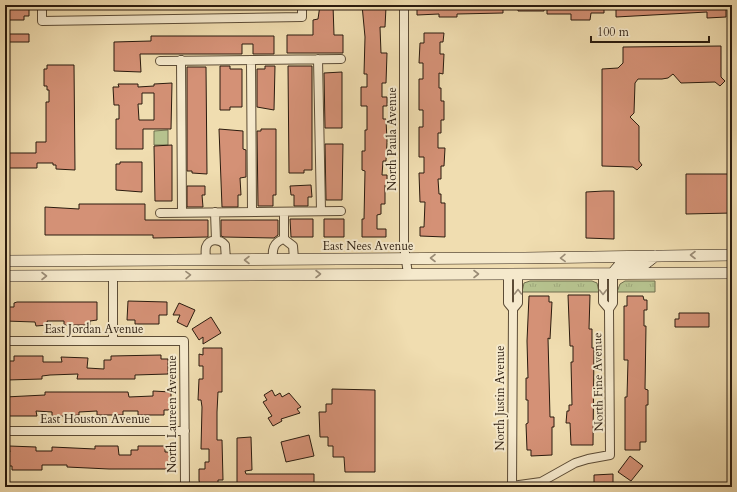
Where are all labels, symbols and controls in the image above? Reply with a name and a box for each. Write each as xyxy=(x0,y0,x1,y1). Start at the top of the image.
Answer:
scale bar xyxy=(591,18,709,44)
text: 100 m xyxy=(597,24,630,40)
street label: North Paula Avenue xyxy=(384,87,400,191)
street label: East Nees Avenue xyxy=(323,238,413,254)
one-way arrow xyxy=(690,251,696,259)
one-way arrow xyxy=(560,253,566,262)
one-way arrow xyxy=(430,254,436,262)
one-way arrow xyxy=(244,256,250,264)
one-way arrow xyxy=(315,270,321,278)
one-way arrow xyxy=(473,270,479,278)
one-way arrow xyxy=(185,271,191,279)
one-way arrow xyxy=(41,272,47,280)
one-way arrow xyxy=(514,289,522,295)
one-way arrow xyxy=(599,289,607,295)
street label: East Jordan Avenue xyxy=(44,321,144,337)
street label: North Fine Avenue xyxy=(589,332,607,432)
street label: North Justin Avenue xyxy=(492,345,508,451)
street label: North Laureen Avenue xyxy=(164,355,180,473)
street label: East Houston Avenue xyxy=(40,411,150,427)

